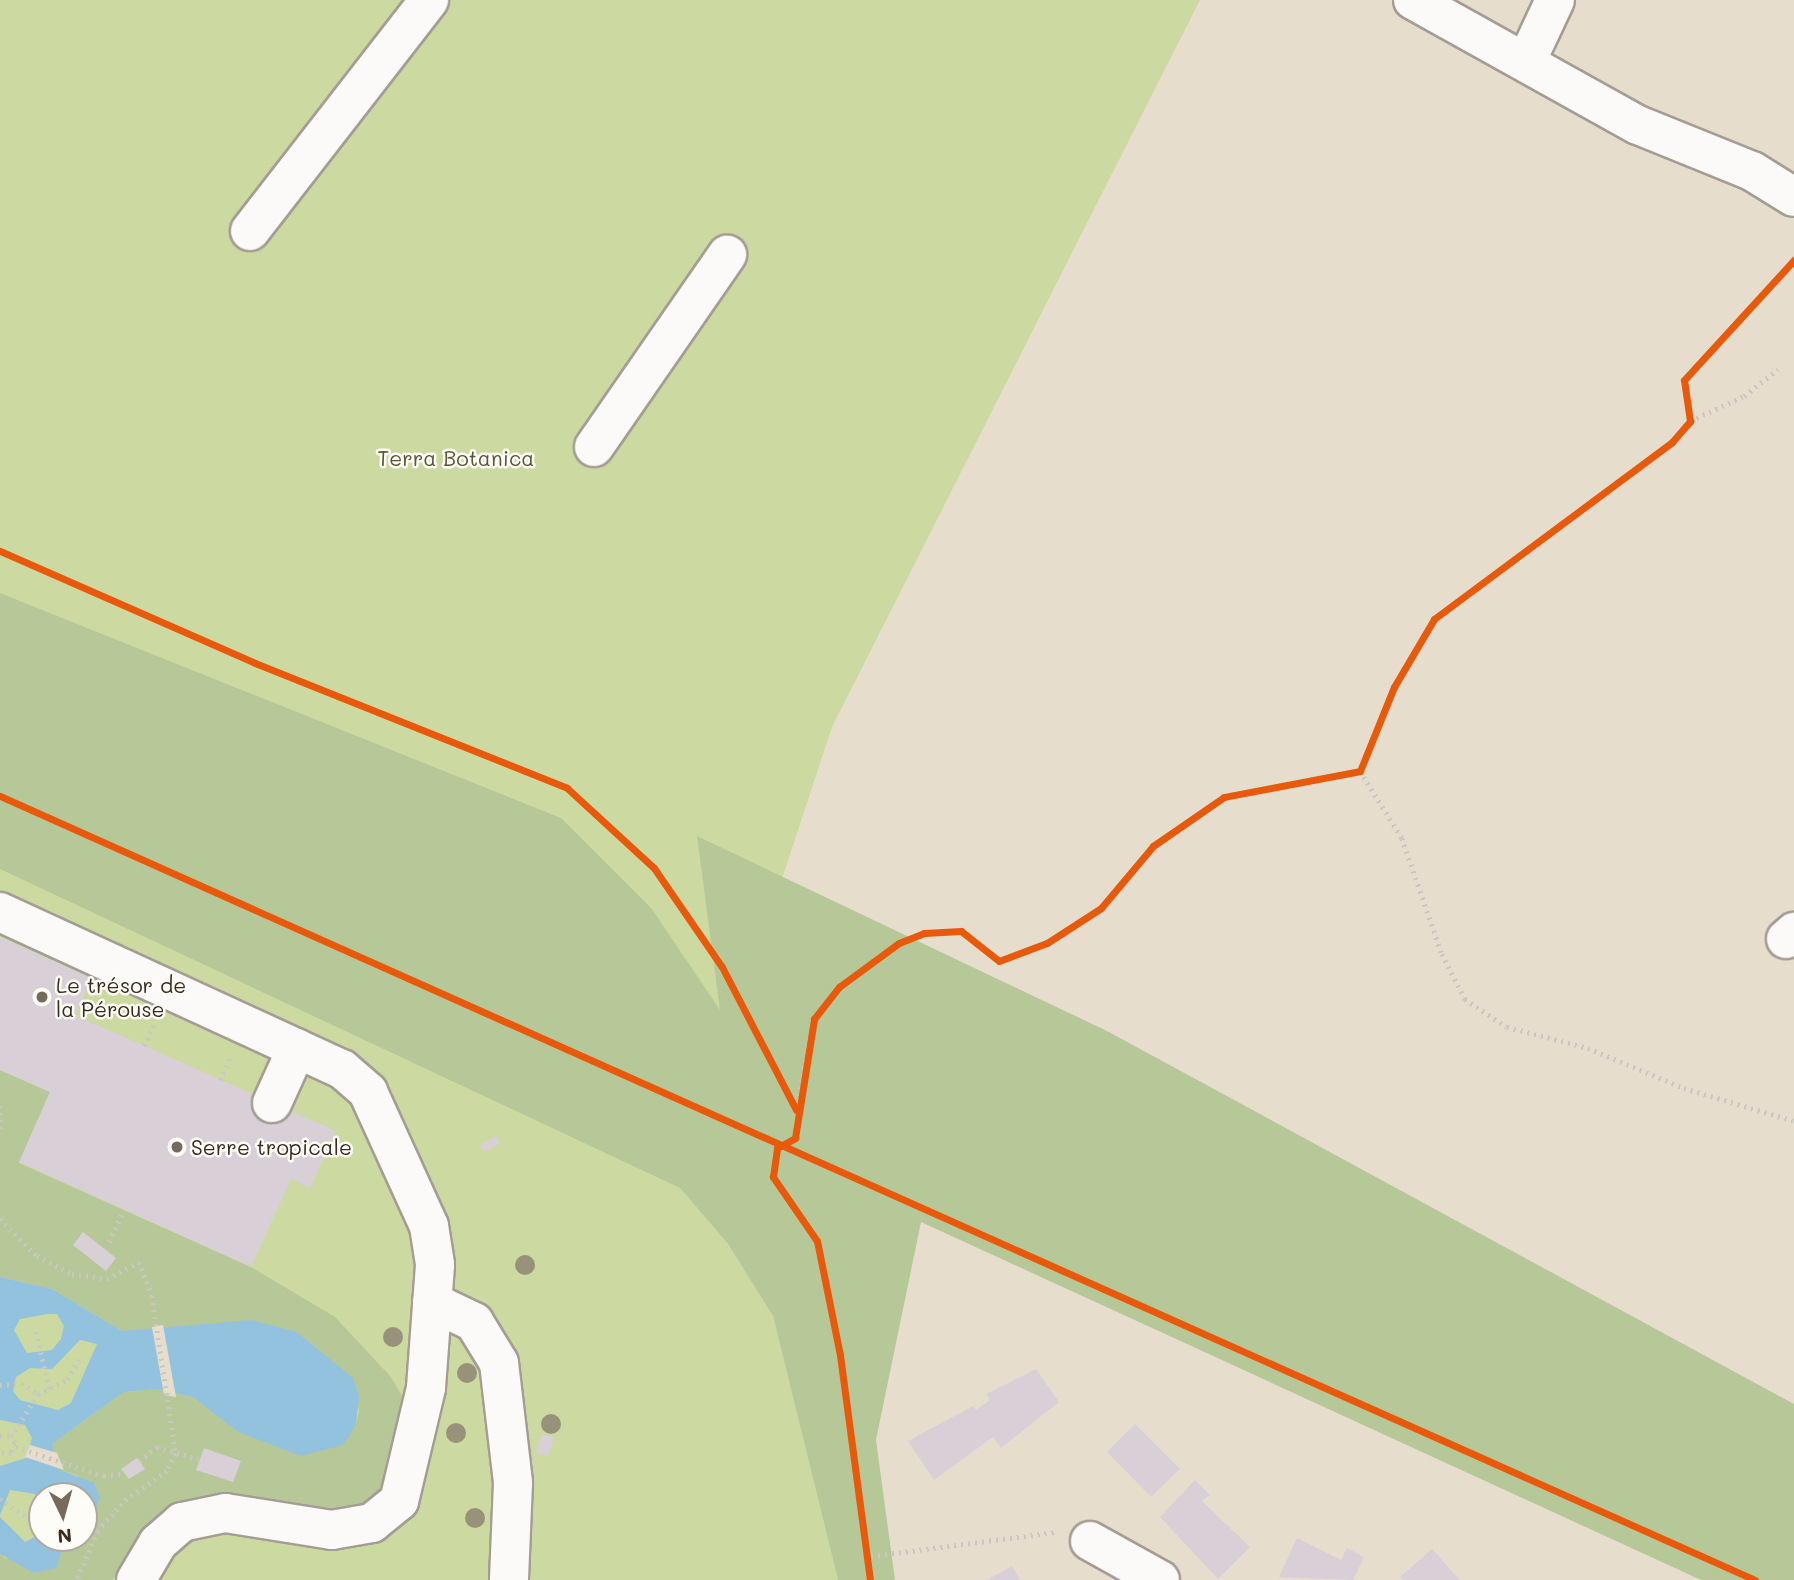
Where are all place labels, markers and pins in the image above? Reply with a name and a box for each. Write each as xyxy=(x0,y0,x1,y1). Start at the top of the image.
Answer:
place label: Le trésor de la Pérouse xyxy=(56,972,186,1022)
marker: Le trésor de la Pérouse xyxy=(34,989,50,1005)
place label: Serre tropicale xyxy=(191,1134,352,1160)
marker: Serre tropicale xyxy=(169,1139,185,1155)

